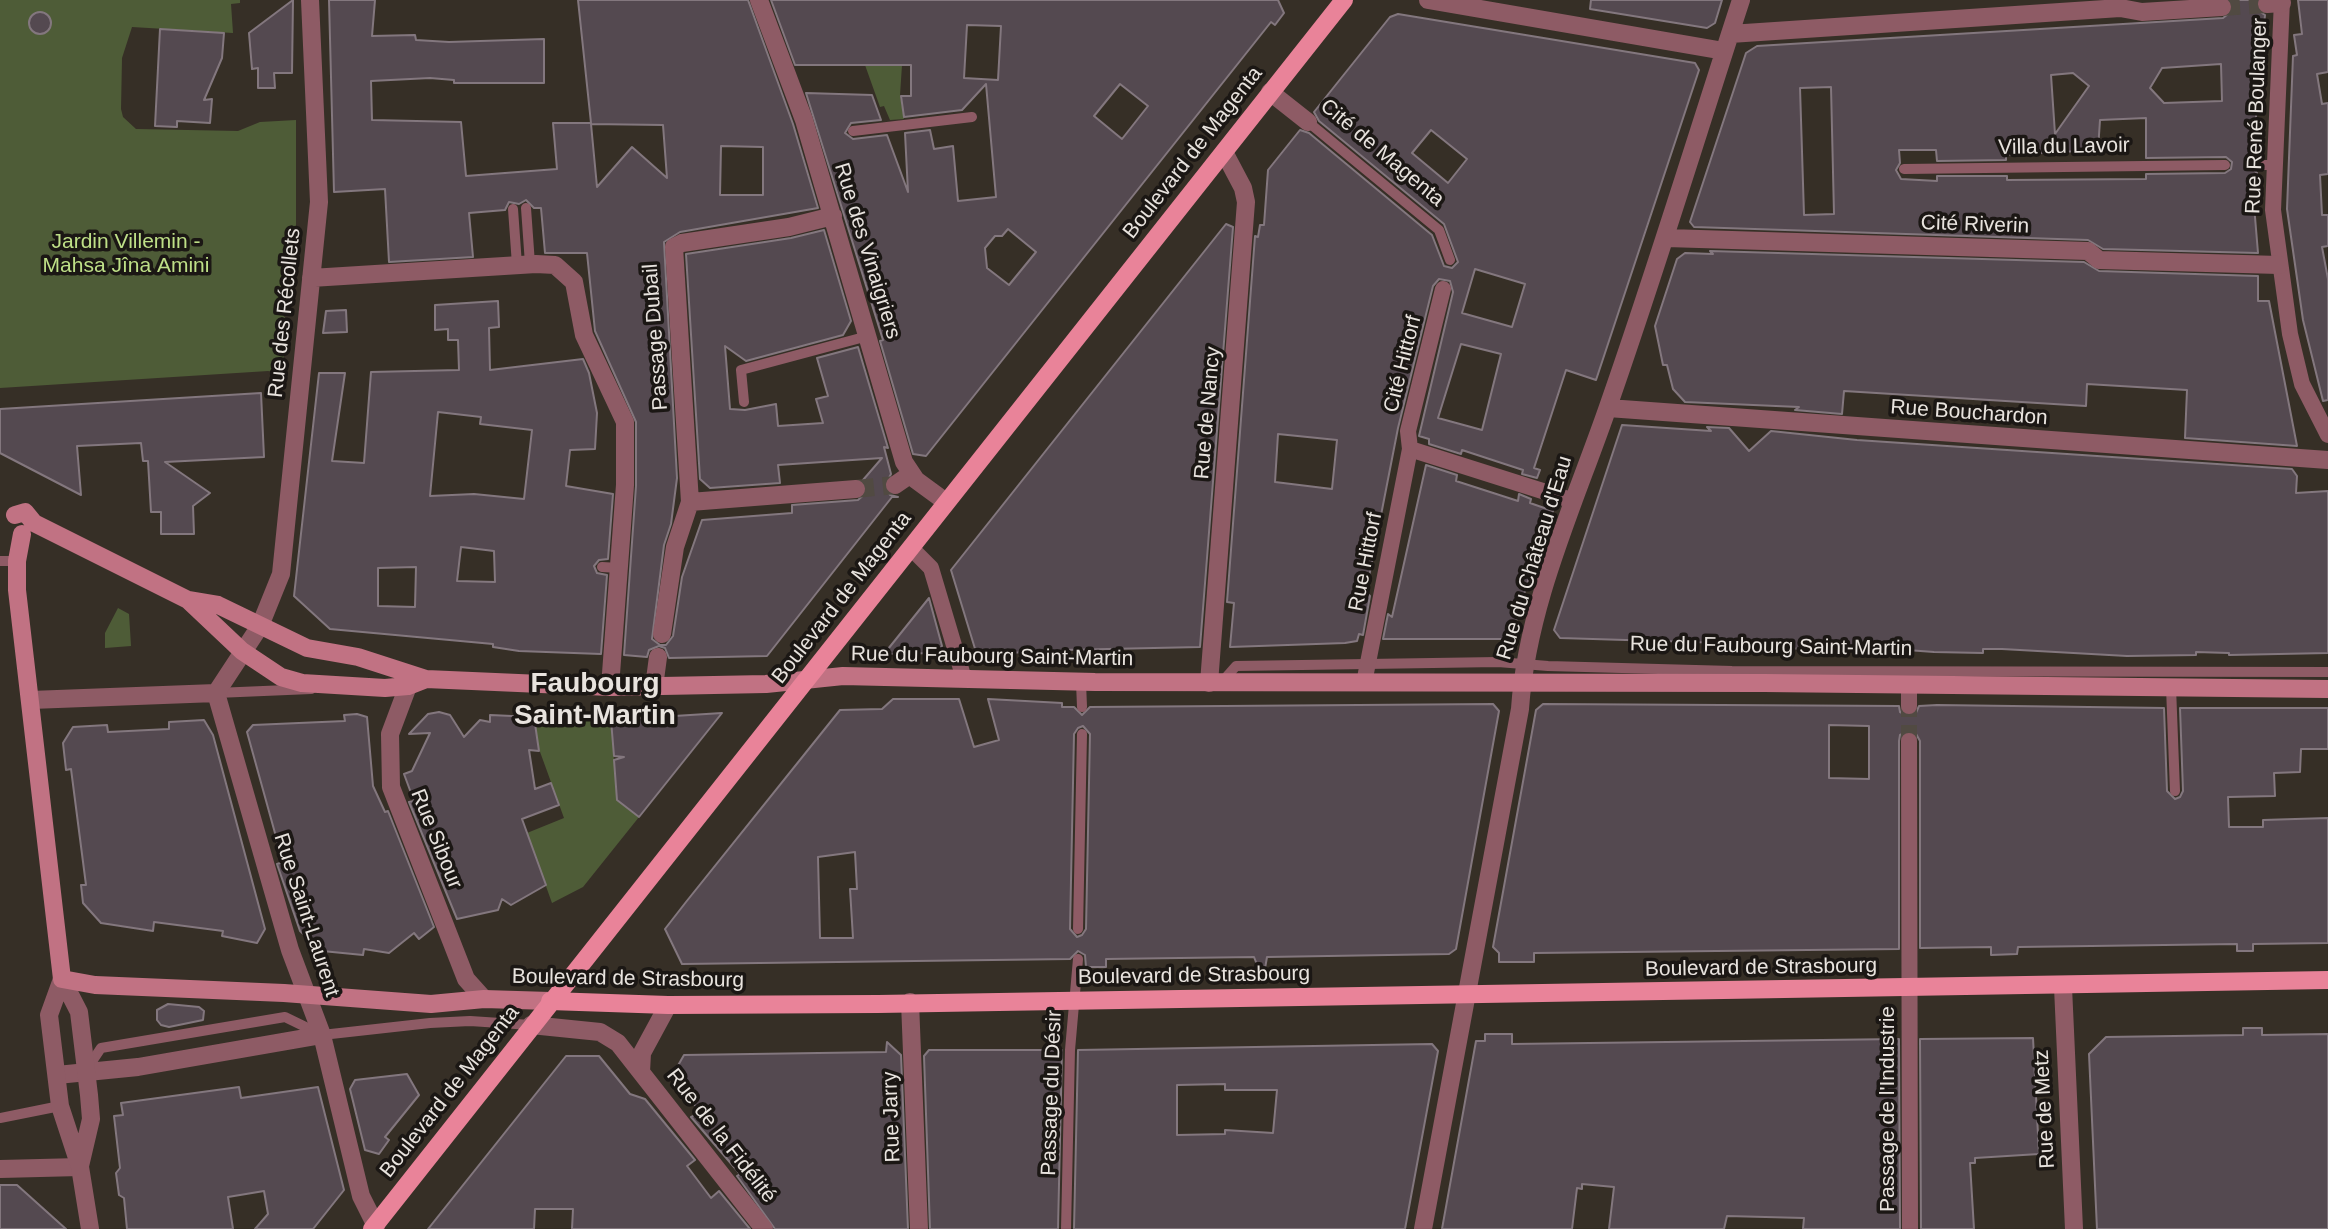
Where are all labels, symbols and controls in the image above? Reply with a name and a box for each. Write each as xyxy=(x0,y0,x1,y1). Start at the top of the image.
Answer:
street label: Rue René Boulanger xyxy=(2241,18,2273,214)
street label: Boulevard de Magenta xyxy=(1118,62,1268,244)
street label: Cité de Magenta xyxy=(1315,94,1449,212)
street label: Villa du Lavoir xyxy=(1998,133,2130,161)
street label: Rue des Vinaigriers xyxy=(828,160,906,342)
street label: Cité Riverin xyxy=(1920,211,2030,239)
street label: Rue des Récollets xyxy=(264,227,306,399)
park label: Jardin Villemin - Mahsa Jîna Amini xyxy=(43,229,209,279)
street label: Passage Dubail xyxy=(638,263,674,411)
street label: Cité Hittorf xyxy=(1379,313,1427,415)
street label: Rue de Nancy xyxy=(1190,346,1226,480)
street label: Rue Bouchardon xyxy=(1890,395,2048,431)
street label: Rue du Château d'Eau xyxy=(1492,453,1578,663)
street label: Boulevard de Magenta xyxy=(767,507,917,689)
street label: Rue Hittorf xyxy=(1344,510,1388,614)
street label: Rue du Faubourg Saint-Martin xyxy=(1630,632,1912,662)
street label: Rue du Faubourg Saint-Martin xyxy=(851,642,1133,672)
district label: Faubourg Saint-Martin xyxy=(514,667,676,733)
street label: Rue Sibour xyxy=(405,786,467,892)
street label: Rue Saint-Laurent xyxy=(268,830,344,1000)
street label: Boulevard de Strasbourg xyxy=(1645,953,1877,983)
street label: Boulevard de Strasbourg xyxy=(1078,961,1310,991)
street label: Boulevard de Strasbourg xyxy=(512,964,744,994)
street label: Boulevard de Magenta xyxy=(375,1001,525,1183)
street label: Passage de l'Industrie xyxy=(1875,1006,1901,1212)
street label: Passage du Désir xyxy=(1037,1010,1067,1176)
street label: Rue de Metz xyxy=(2029,1049,2061,1169)
street label: Rue de la Fidélité xyxy=(661,1064,781,1208)
street label: Rue Jarry xyxy=(878,1071,906,1163)

